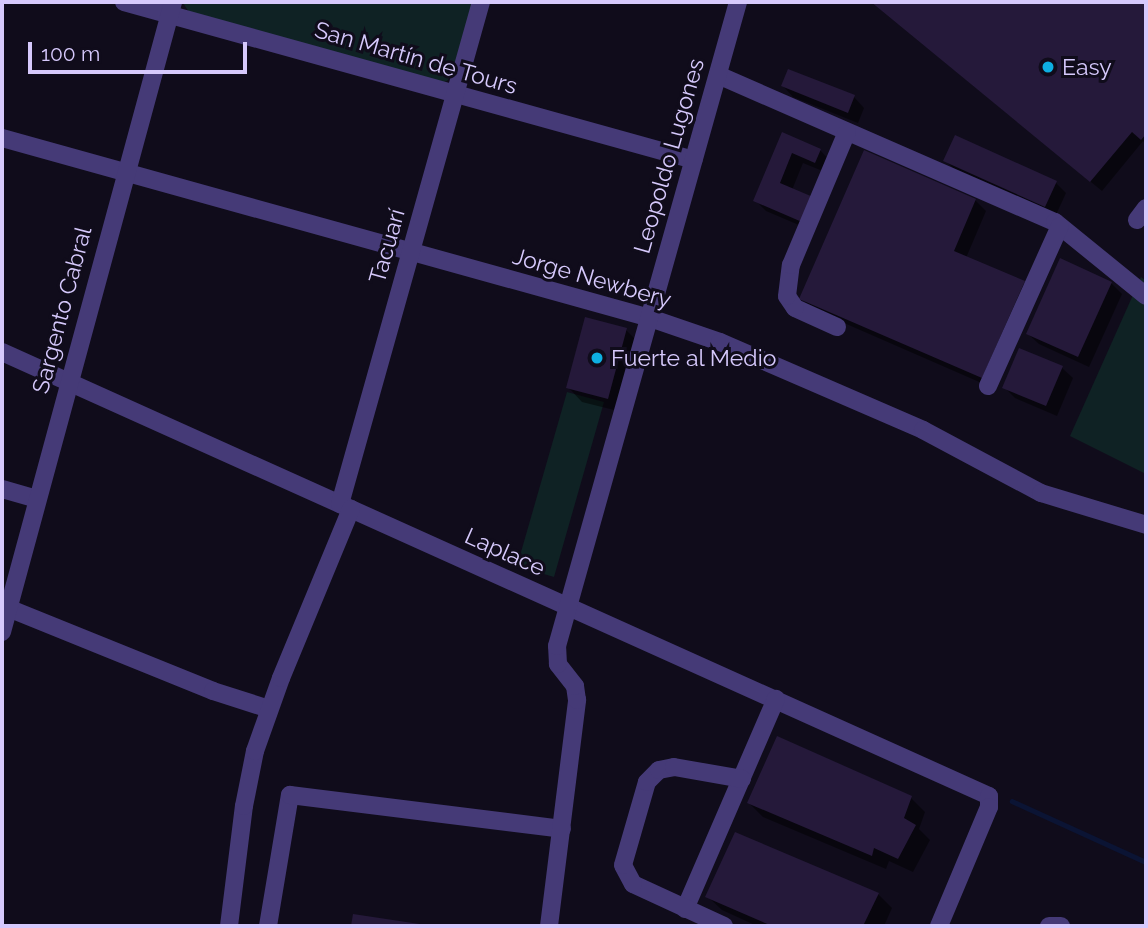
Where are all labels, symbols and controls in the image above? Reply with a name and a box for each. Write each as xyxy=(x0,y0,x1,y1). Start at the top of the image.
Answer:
street label: San Martín de Tours xyxy=(311,16,521,100)
scale bar xyxy=(32,28,250,72)
text: 100 m xyxy=(41,41,100,66)
place label: Easy xyxy=(1062,53,1112,81)
street label: Leopoldo Lugones xyxy=(628,55,710,257)
marker: Easy xyxy=(1040,59,1056,75)
street label: Tacuarí xyxy=(363,206,411,286)
street label: Sargento Cabral xyxy=(26,224,98,396)
street label: Jorge Newbery xyxy=(510,242,674,314)
place label: Fuerte al Medio xyxy=(611,344,777,372)
marker: Fuerte al Medio xyxy=(589,350,605,366)
street label: Laplace xyxy=(461,522,549,582)

